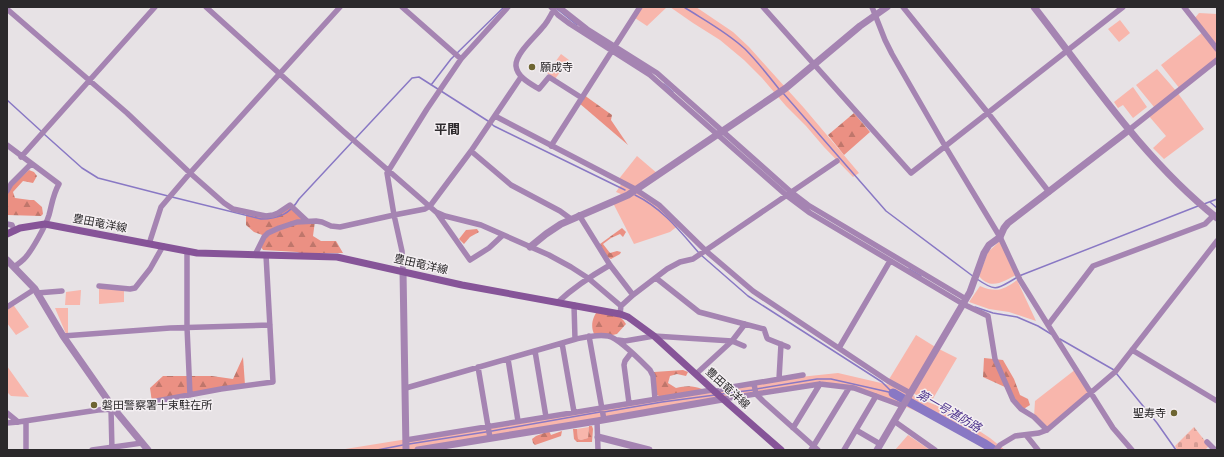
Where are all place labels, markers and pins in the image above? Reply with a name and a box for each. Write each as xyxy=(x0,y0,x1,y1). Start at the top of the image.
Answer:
place label: 願成寺 xyxy=(540,60,573,75)
marker: 願成寺 xyxy=(527,62,537,72)
place label: 磐田警察署十束駐在所 xyxy=(102,398,213,413)
marker: 磐田警察署十束駐在所 xyxy=(89,400,99,410)
place label: 聖寿寺 xyxy=(1133,406,1166,421)
marker: 聖寿寺 xyxy=(1169,408,1179,418)

